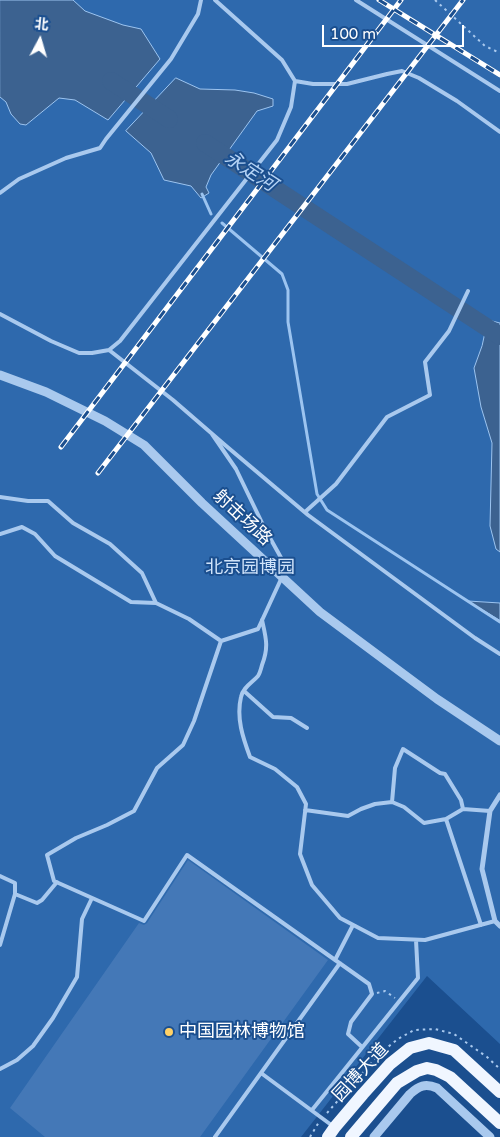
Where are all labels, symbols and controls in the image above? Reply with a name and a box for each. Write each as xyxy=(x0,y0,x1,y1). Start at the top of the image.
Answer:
north arrow xyxy=(15,15,65,65)
text: 北 xyxy=(34,15,49,34)
scale bar xyxy=(325,15,468,47)
text: 100 m xyxy=(330,25,376,43)
water label: 永定河 xyxy=(220,147,280,197)
street label: 射击场路 xyxy=(208,486,276,550)
park label: 北京园博园 xyxy=(205,557,295,579)
place label: 中国园林博物馆 xyxy=(179,1021,305,1043)
marker: 中国园林博物馆 xyxy=(163,1026,175,1038)
street label: 园博大道 xyxy=(329,1039,393,1107)

